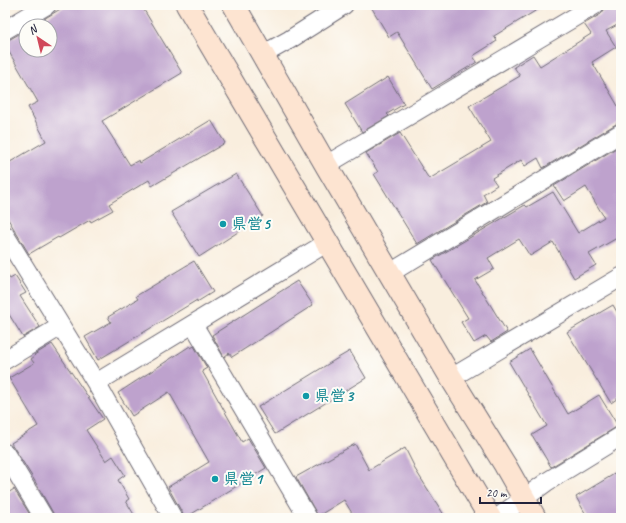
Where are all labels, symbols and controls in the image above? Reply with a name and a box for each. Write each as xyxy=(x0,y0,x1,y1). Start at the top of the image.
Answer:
north arrow xyxy=(18,18,58,58)
text: N xyxy=(25,21,41,37)
place label: 県営5 xyxy=(231,214,272,234)
marker: 県営5 xyxy=(218,219,228,229)
place label: 県営3 xyxy=(314,386,355,406)
marker: 県営3 xyxy=(301,391,311,401)
place label: 県営1 xyxy=(223,469,264,489)
marker: 県営1 xyxy=(210,474,220,484)
scale bar xyxy=(480,479,541,505)
text: 20 m xyxy=(486,485,508,501)

